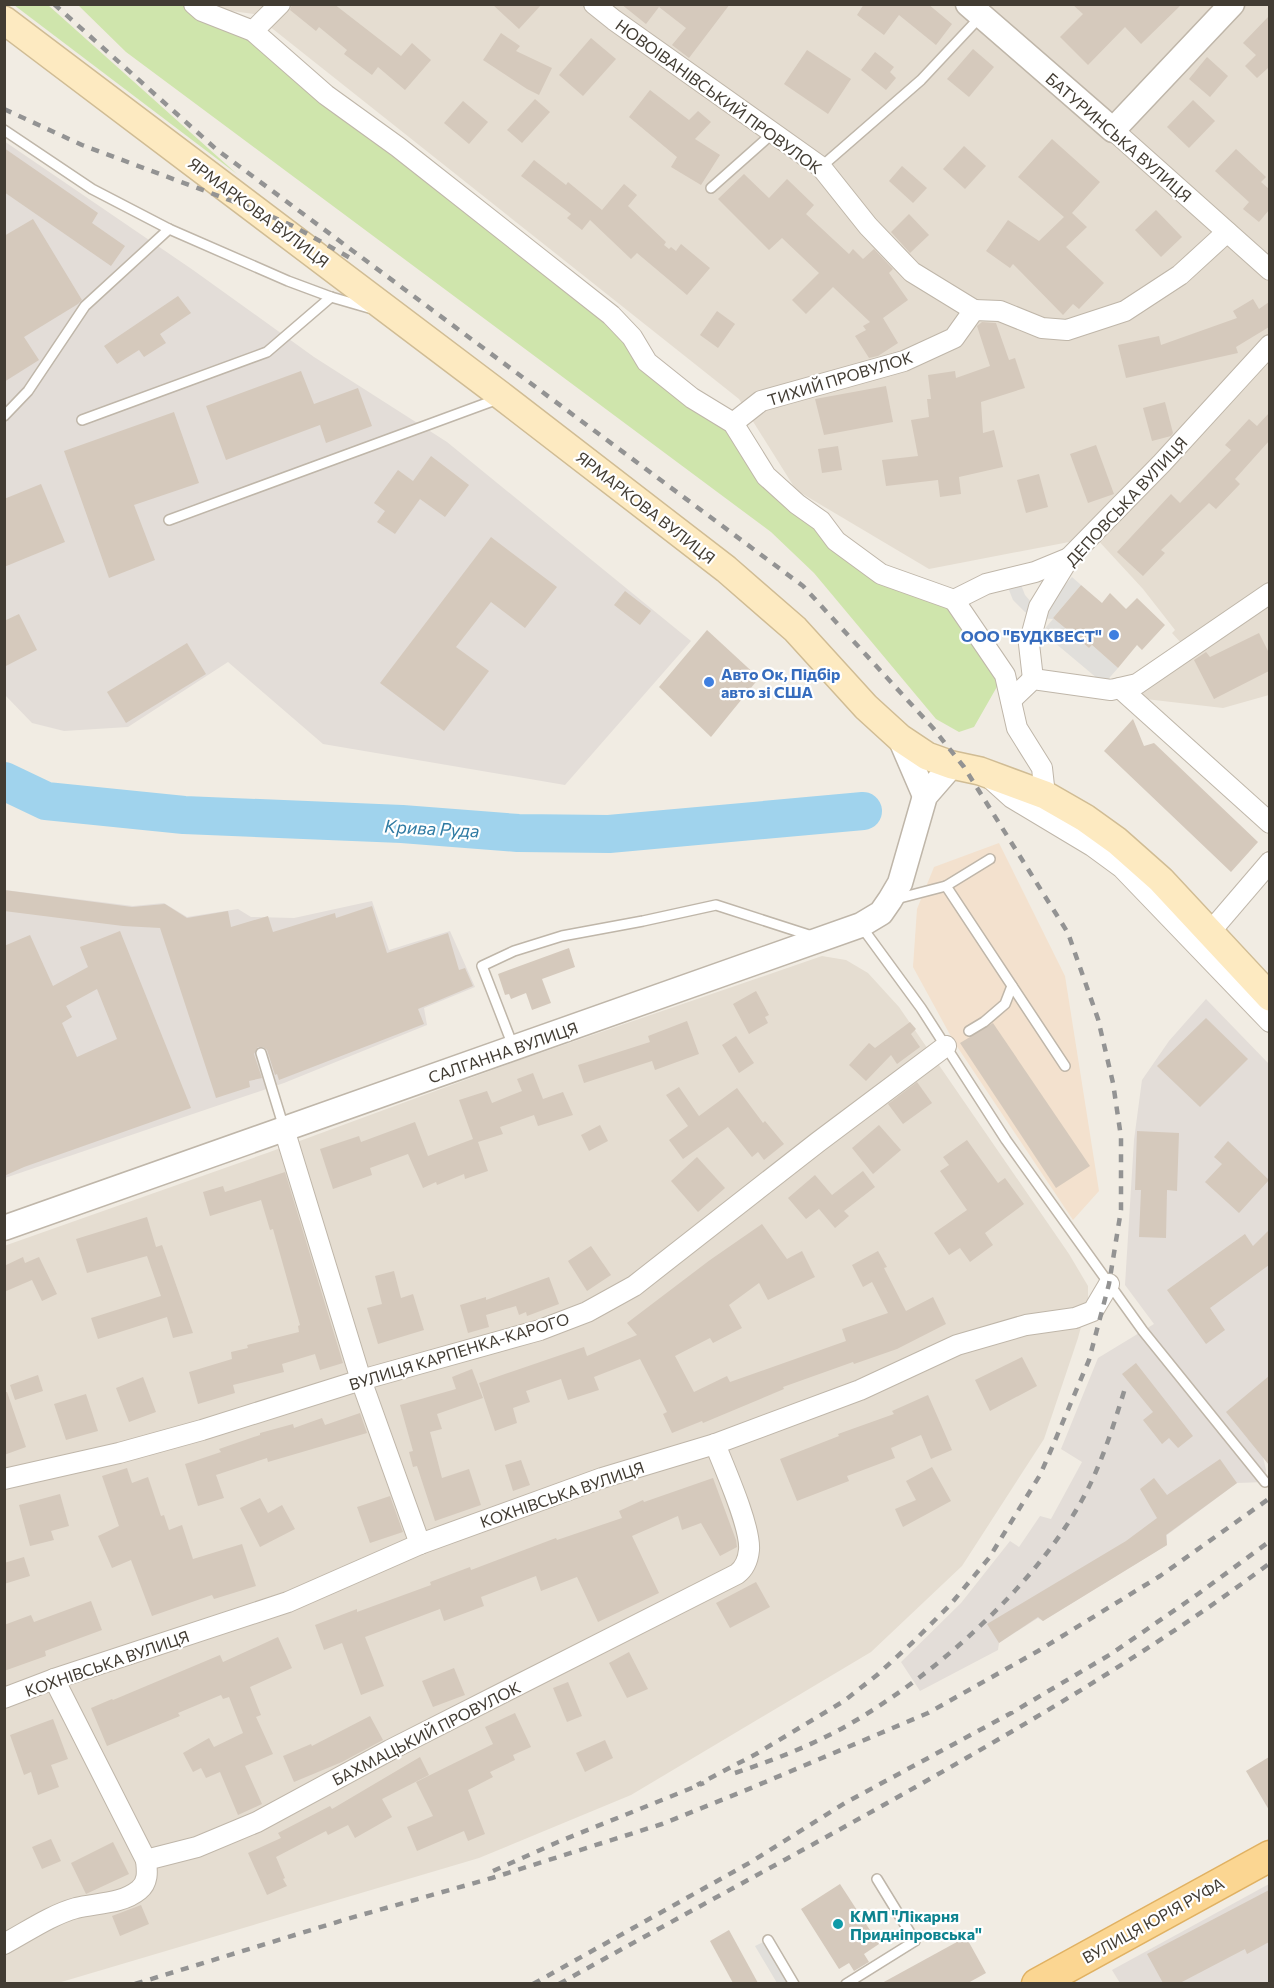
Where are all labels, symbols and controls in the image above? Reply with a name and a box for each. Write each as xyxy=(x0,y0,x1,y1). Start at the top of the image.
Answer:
street label: НОВОІВАНІВСЬКИЙ ПРОВУЛОК xyxy=(612,15,826,177)
street label: БАТУРИНСЬКА ВУЛИЦЯ xyxy=(1042,68,1196,206)
street label: ЯРМАРКОВА ВУЛИЦЯ xyxy=(185,153,333,271)
street label: ТИХИЙ ПРОВУЛОК xyxy=(765,347,915,409)
street label: ДЕПОВСЬКА ВУЛИЦЯ xyxy=(1061,432,1191,570)
street label: ЯРМАРКОВА ВУЛИЦЯ xyxy=(573,447,719,567)
place label: ООО "БУДКВЕСТ" xyxy=(961,626,1102,645)
marker: ООО "БУДКВЕСТ" xyxy=(1107,628,1121,642)
place label: Авто Ок, Підбір авто зі США xyxy=(721,664,840,701)
marker: Авто Ок, Підбір авто зі США xyxy=(702,675,716,689)
water label: Крива Руда xyxy=(384,815,480,841)
street label: САЛГАННА ВУЛИЦЯ xyxy=(426,1017,580,1087)
street label: ВУЛИЦЯ КАРПЕНКА-КАРОГО xyxy=(347,1308,571,1394)
street label: КОХНІВСЬКА ВУЛИЦЯ xyxy=(477,1457,647,1531)
street label: КОХНІВСЬКА ВУЛИЦЯ xyxy=(22,1626,192,1700)
street label: БАХМАЦЬКИЙ ПРОВУЛОК xyxy=(329,1677,524,1789)
street label: ВУЛИЦЯ ЮРІЯ РУФА xyxy=(1079,1873,1227,1967)
place label: КМП "Лікарня Придніпровська" xyxy=(850,1906,982,1943)
marker: КМП "Лікарня Придніпровська" xyxy=(831,1917,845,1931)

